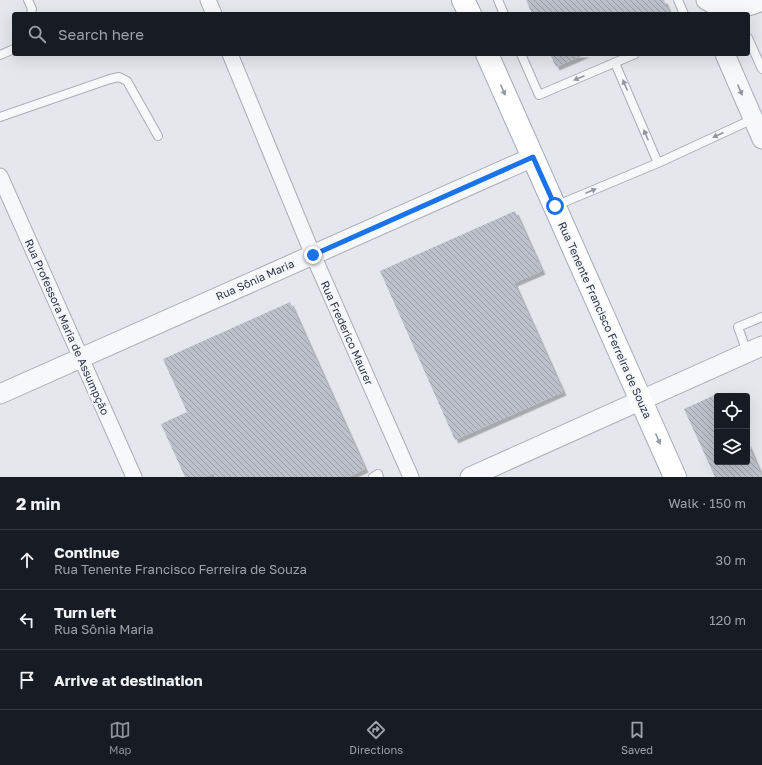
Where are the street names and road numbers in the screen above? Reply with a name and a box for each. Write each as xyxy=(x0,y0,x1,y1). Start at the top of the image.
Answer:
street label: Rua Tenente Francisco Ferreira de Souza xyxy=(556,219,655,420)
street label: Rua Professora Maria de Assumpção xyxy=(23,237,112,417)
street label: Rua Sônia Maria xyxy=(214,256,296,303)
street label: Rua Frederico Maurer xyxy=(319,279,377,388)

